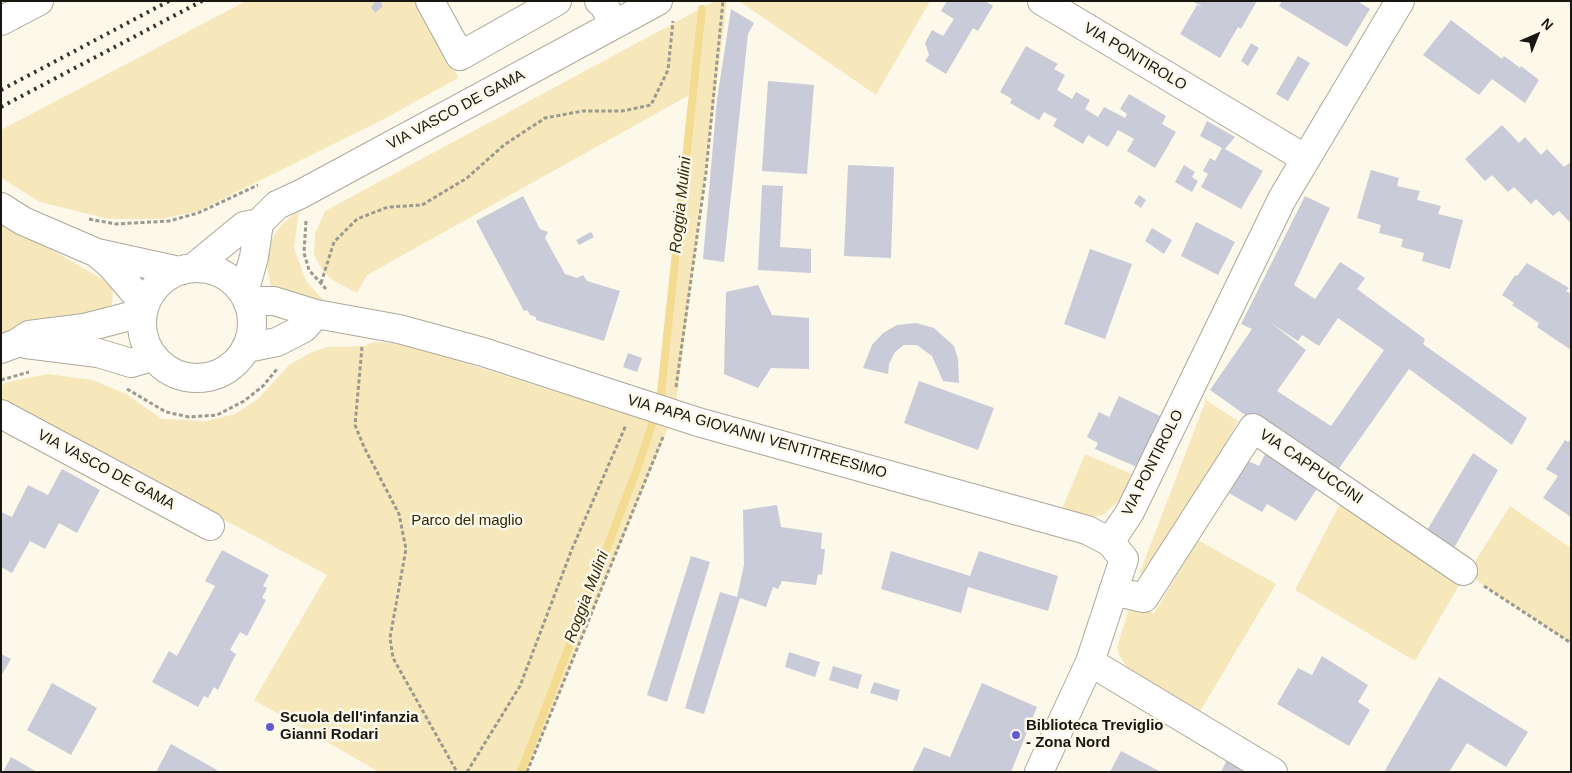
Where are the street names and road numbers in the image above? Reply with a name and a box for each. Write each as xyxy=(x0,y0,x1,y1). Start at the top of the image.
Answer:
street label: VIA PONTIROLO xyxy=(1080,19,1190,95)
street label: VIA VASCO DE GAMA xyxy=(384,66,528,154)
street label: VIA PAPA GIOVANNI VENTITREESIMO xyxy=(625,391,889,483)
street label: VIA PONTIROLO xyxy=(1118,407,1188,519)
street label: VIA VASCO DE GAMA xyxy=(34,426,178,514)
street label: VIA CAPPUCCINI xyxy=(1256,426,1366,508)

